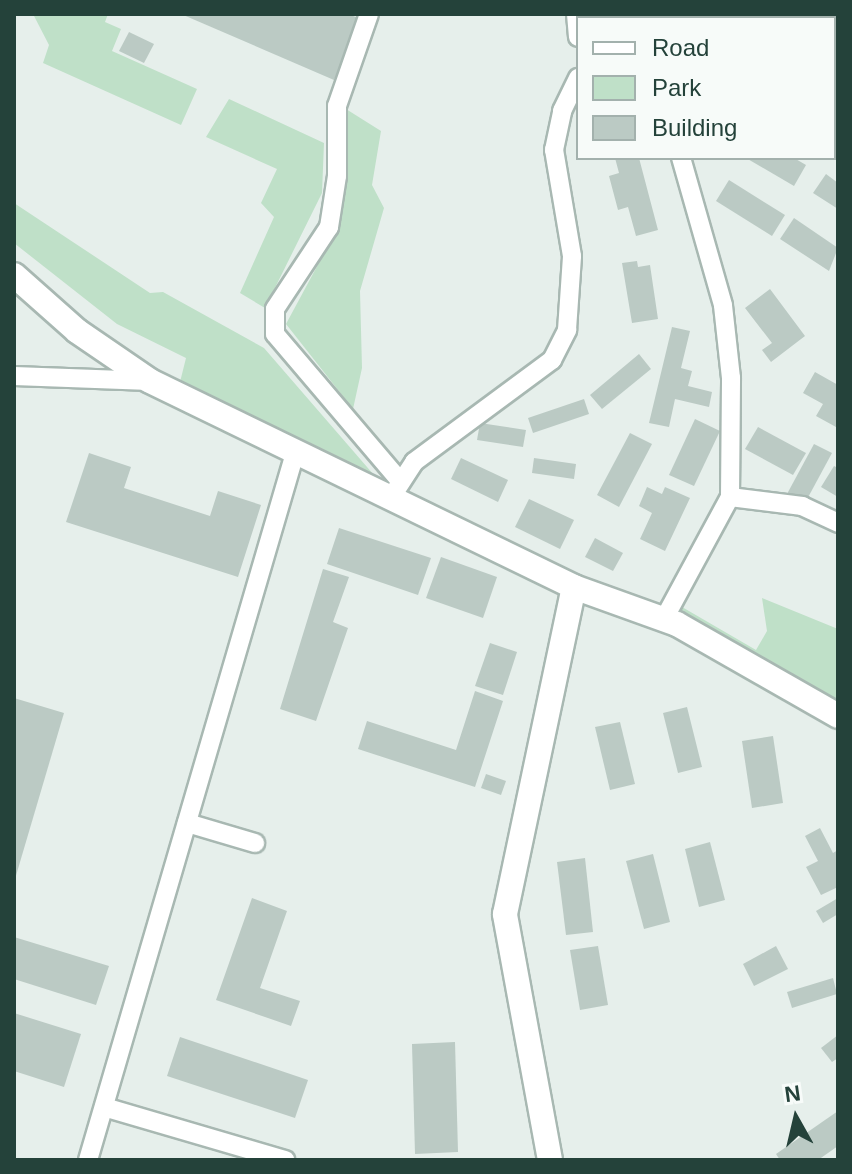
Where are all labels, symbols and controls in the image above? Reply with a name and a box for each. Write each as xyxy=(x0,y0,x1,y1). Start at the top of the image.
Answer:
legend xyxy=(576,16,836,160)
text: Road xyxy=(652,34,709,61)
text: Park xyxy=(652,74,701,101)
text: Building xyxy=(652,114,737,141)
north arrow xyxy=(756,1078,836,1158)
text: N xyxy=(783,1080,802,1107)

